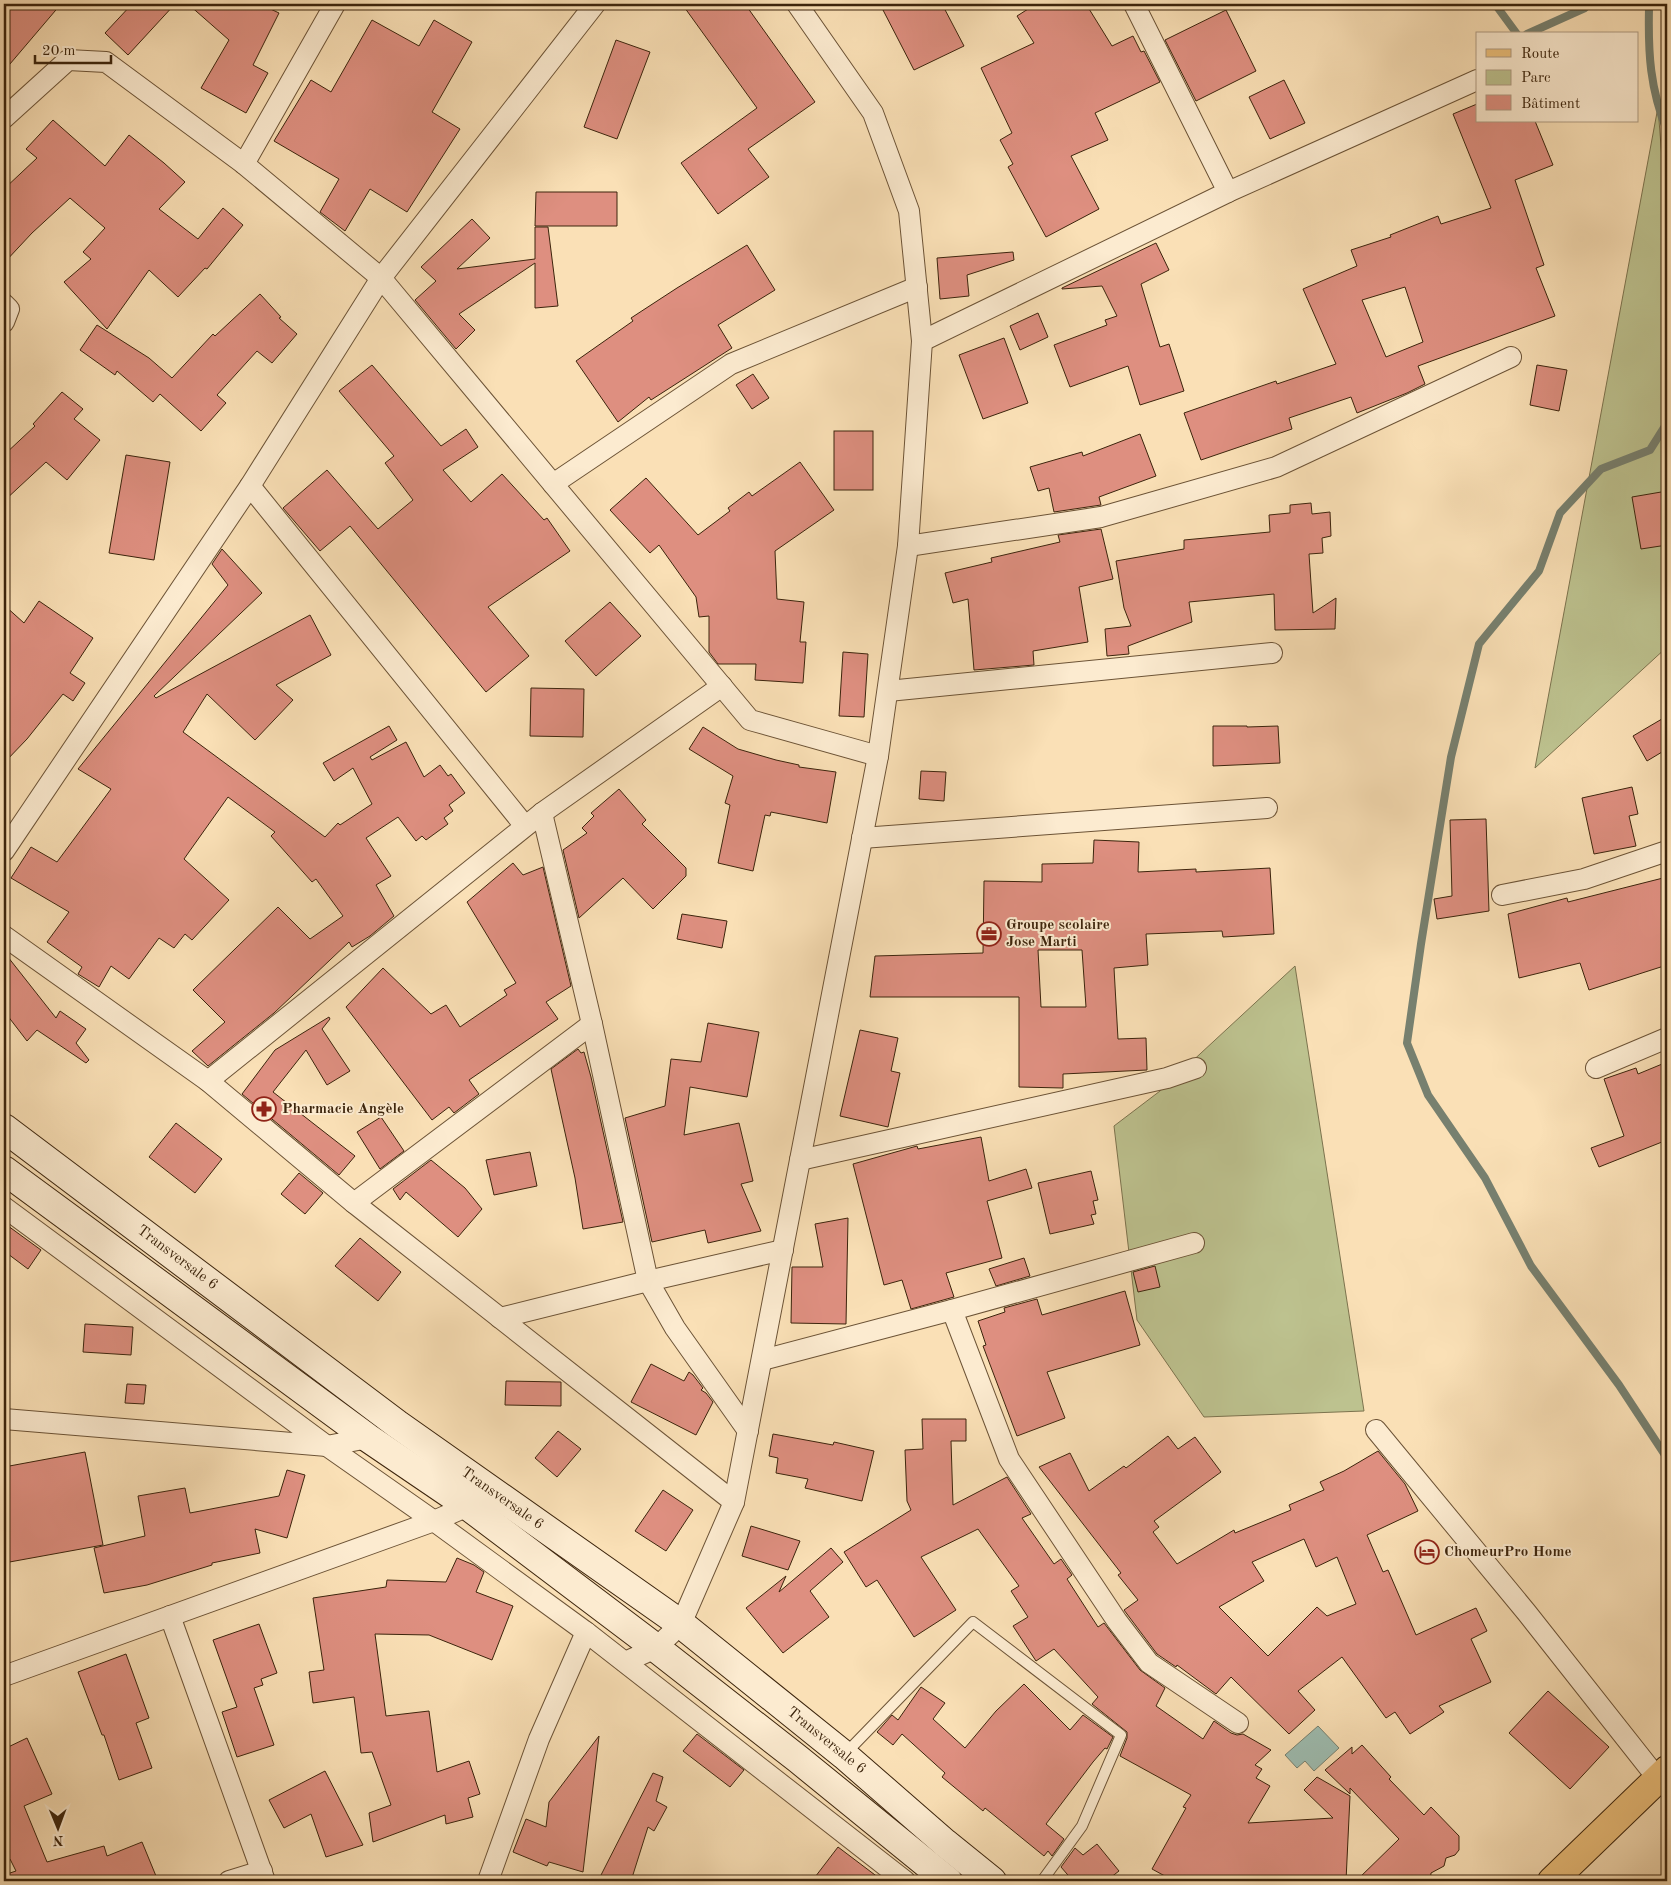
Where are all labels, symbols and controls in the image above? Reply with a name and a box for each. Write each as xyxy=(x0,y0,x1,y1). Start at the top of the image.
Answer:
scale bar xyxy=(35,32,111,64)
legend xyxy=(1476,32,1638,122)
text: 20 m xyxy=(42,44,76,59)
text: Route xyxy=(1521,47,1559,62)
text: Parc xyxy=(1521,71,1551,86)
text: Bâtiment xyxy=(1521,97,1580,112)
place label: Groupe scolaire Jose Marti xyxy=(1006,918,1110,950)
office icon: Groupe scolaire Jose Marti xyxy=(976,921,1002,947)
pharmacy icon: Pharmacie Angèle xyxy=(251,1096,277,1122)
place label: Pharmacie Angèle xyxy=(282,1102,404,1117)
street label: Transversale 6 xyxy=(134,1223,220,1293)
street label: Transversale 6 xyxy=(458,1465,546,1533)
hotel icon: ChomeurPro Home xyxy=(1414,1539,1440,1565)
place label: ChomeurPro Home xyxy=(1444,1545,1572,1560)
street label: Transversale 6 xyxy=(784,1705,868,1777)
north arrow xyxy=(32,1802,82,1852)
text: N xyxy=(52,1833,64,1847)

